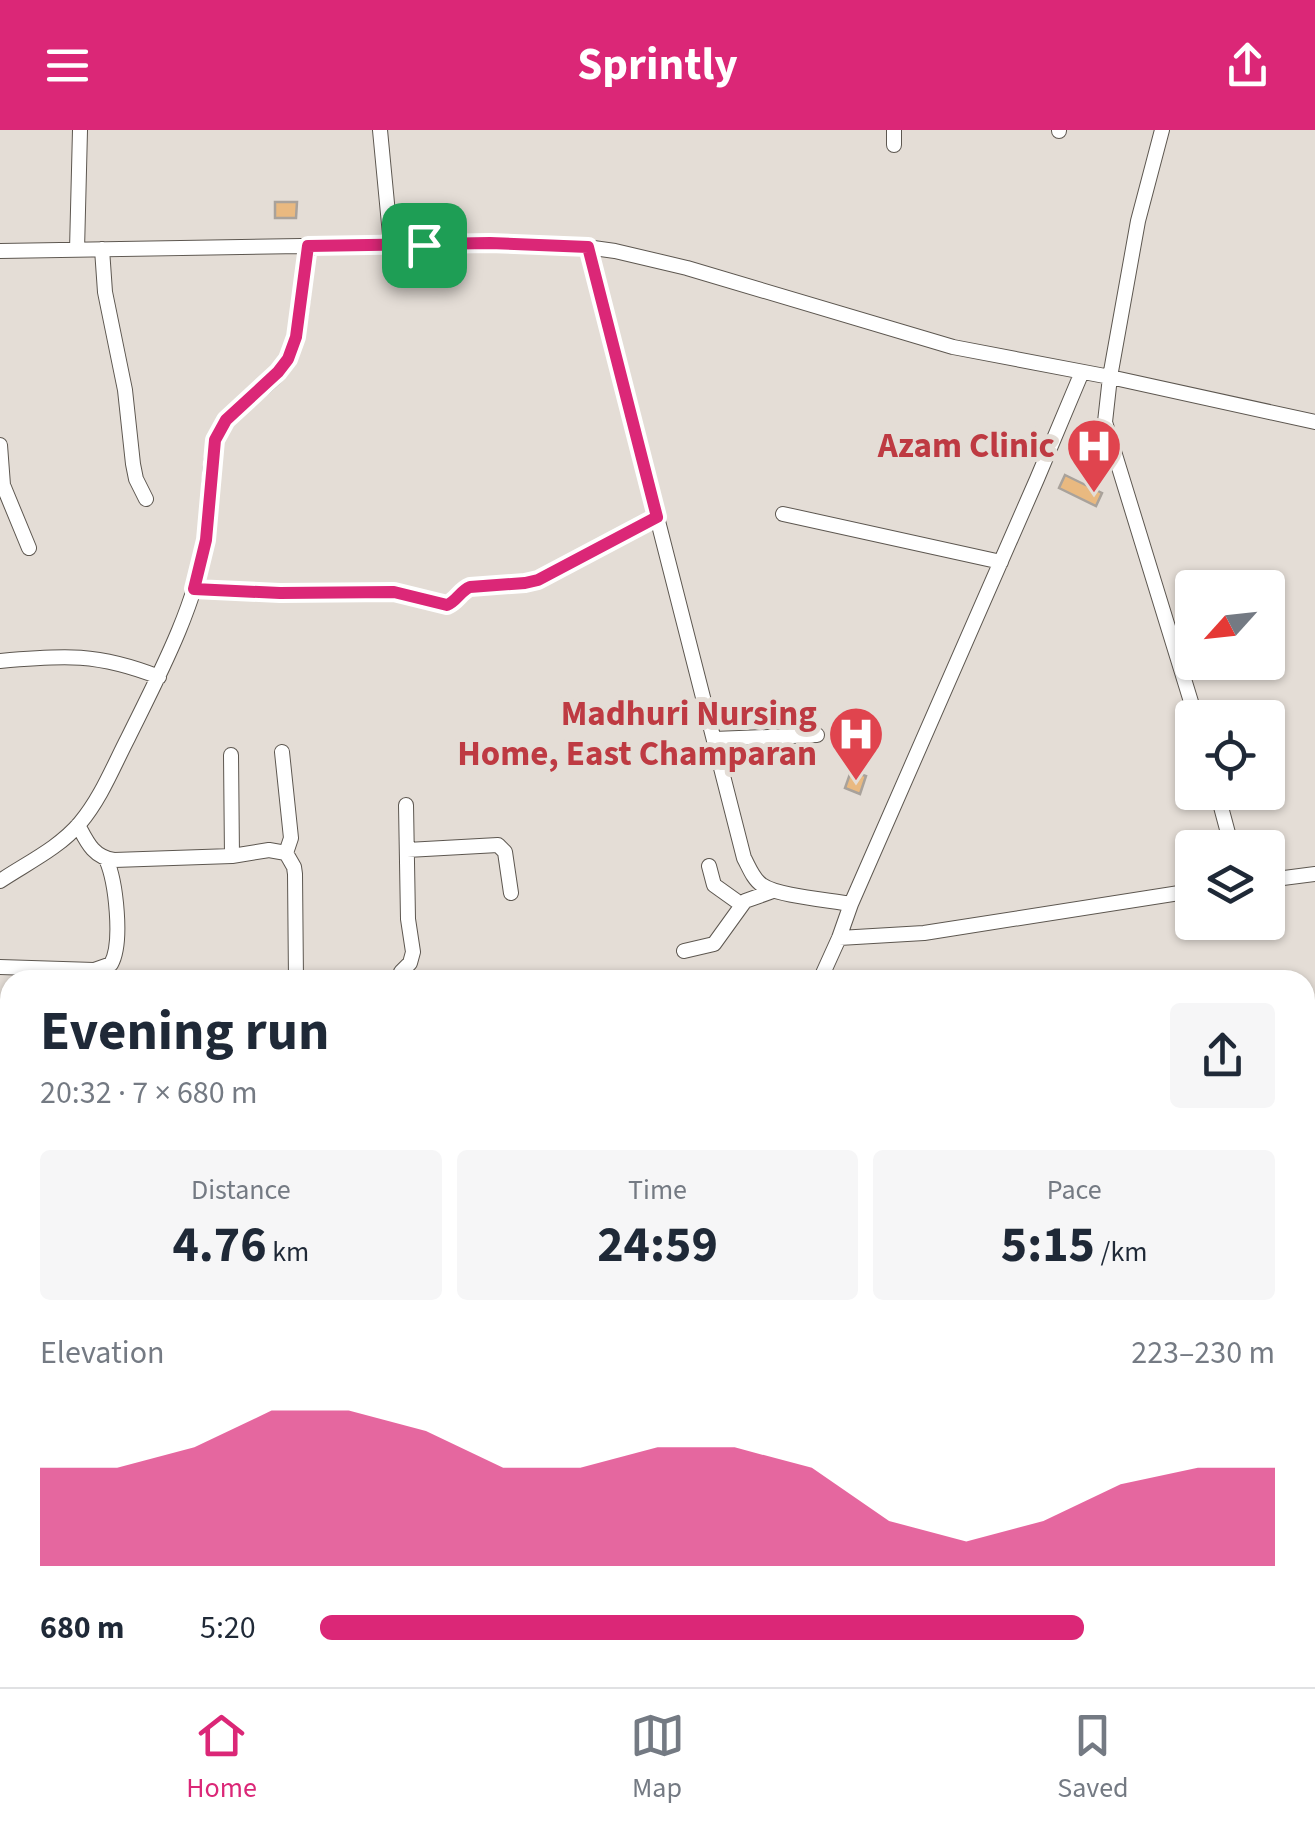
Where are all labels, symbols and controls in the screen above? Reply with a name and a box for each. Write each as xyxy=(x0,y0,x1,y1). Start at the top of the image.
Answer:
text: Sprintly xyxy=(577,33,738,97)
icon: menu xyxy=(40,38,95,93)
icon: share xyxy=(1220,38,1275,93)
pin xyxy=(382,203,467,288)
icon: arrive xyxy=(397,218,452,273)
hospital icon: Azam Clinic xyxy=(1064,416,1124,495)
place label: Azam Clinic xyxy=(877,421,1055,471)
north arrow xyxy=(1175,570,1285,680)
map controls xyxy=(1175,570,1285,940)
place label: Madhuri Nursing Home, East Champaran xyxy=(457,689,817,779)
button: locate xyxy=(1175,700,1285,810)
hospital icon: Madhuri Nursing Home, East Champaran xyxy=(826,704,886,783)
button: layers xyxy=(1175,830,1285,940)
text: Evening run xyxy=(40,993,329,1071)
button: share xyxy=(1170,1003,1275,1108)
text: 20:32 · 7 × 680 m xyxy=(40,1070,258,1116)
text: Distance xyxy=(191,1170,291,1210)
text: Time xyxy=(628,1170,687,1210)
text: Pace xyxy=(1047,1170,1102,1210)
text: 4.76 xyxy=(172,1210,267,1281)
text: 24:59 xyxy=(597,1210,718,1281)
text: 5:15 xyxy=(1001,1210,1095,1281)
text: km xyxy=(267,1232,309,1272)
text: /km xyxy=(1095,1232,1148,1272)
text: Elevation xyxy=(40,1330,165,1376)
text: 223–230 m xyxy=(1131,1330,1275,1376)
text: 680 m xyxy=(40,1605,125,1651)
text: 5:20 xyxy=(200,1605,256,1651)
tab: Home xyxy=(186,1708,257,1808)
tab: Map xyxy=(630,1708,685,1808)
tab: Saved xyxy=(1057,1708,1129,1808)

